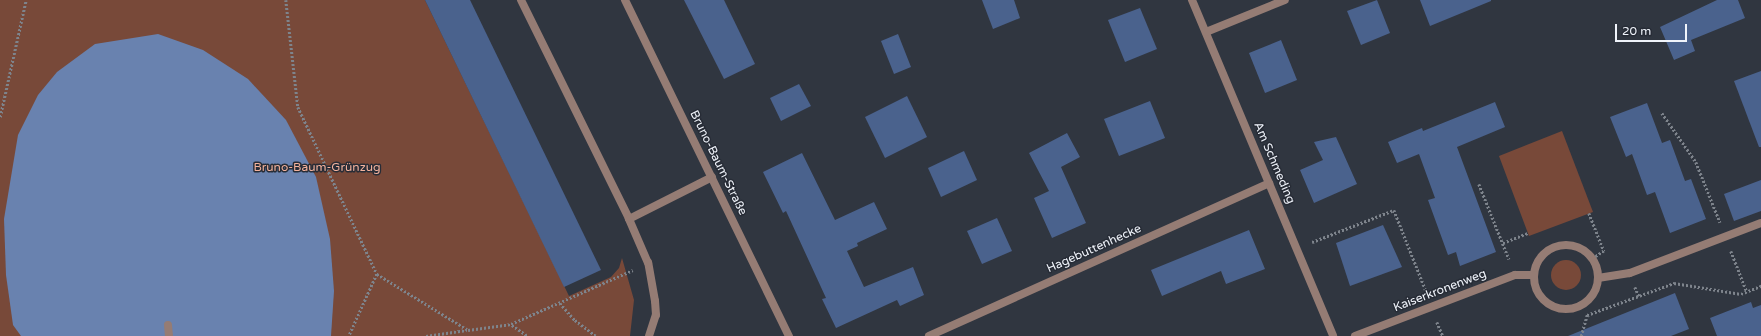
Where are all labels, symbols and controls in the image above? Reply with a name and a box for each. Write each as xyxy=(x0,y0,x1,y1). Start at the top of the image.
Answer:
scale bar xyxy=(1617,16,1689,42)
text: 20 m xyxy=(1622,24,1651,38)
street label: Bruno-Baum-Straße xyxy=(686,108,750,218)
street label: Am Schmeding xyxy=(1250,120,1298,206)
park label: Bruno-Baum-Grünzug xyxy=(253,161,381,175)
street label: Hagebuttenhecke xyxy=(1045,222,1143,276)
street label: Kaiserkronenweg xyxy=(1392,267,1488,315)

